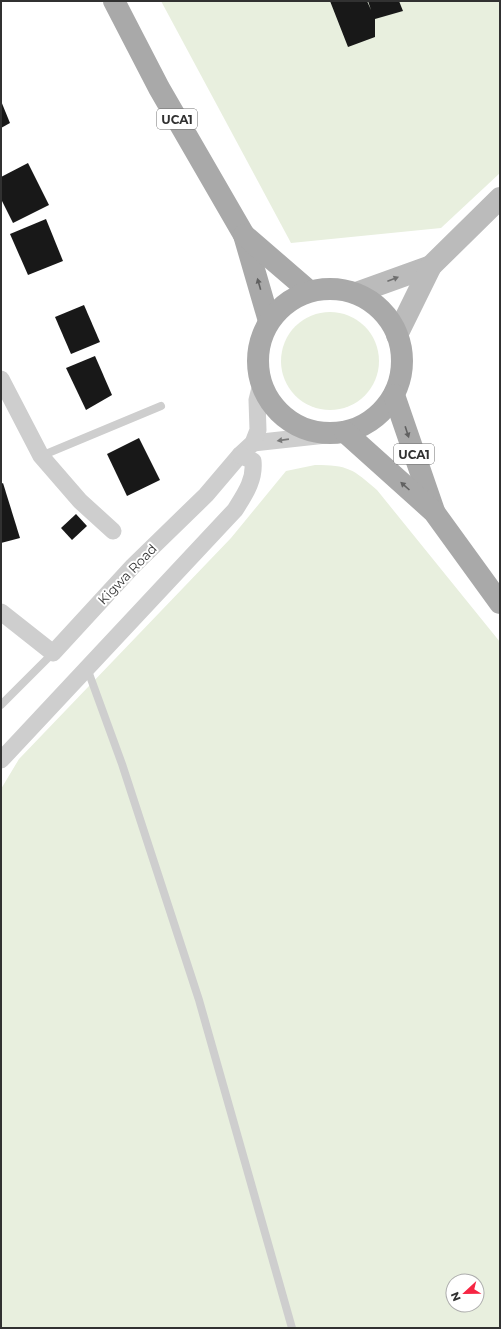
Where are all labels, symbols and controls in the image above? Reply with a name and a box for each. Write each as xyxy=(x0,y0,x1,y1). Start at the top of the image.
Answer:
road number: UCA1 xyxy=(157,109,197,129)
one-way arrow xyxy=(387,276,399,282)
one-way arrow xyxy=(255,278,261,290)
one-way arrow xyxy=(404,426,410,438)
one-way arrow xyxy=(277,437,289,443)
road number: UCA1 xyxy=(394,444,434,464)
one-way arrow xyxy=(400,481,410,491)
street label: Kigwa Road xyxy=(94,540,160,608)
north arrow xyxy=(445,1273,485,1313)
text: N xyxy=(448,1290,464,1303)

